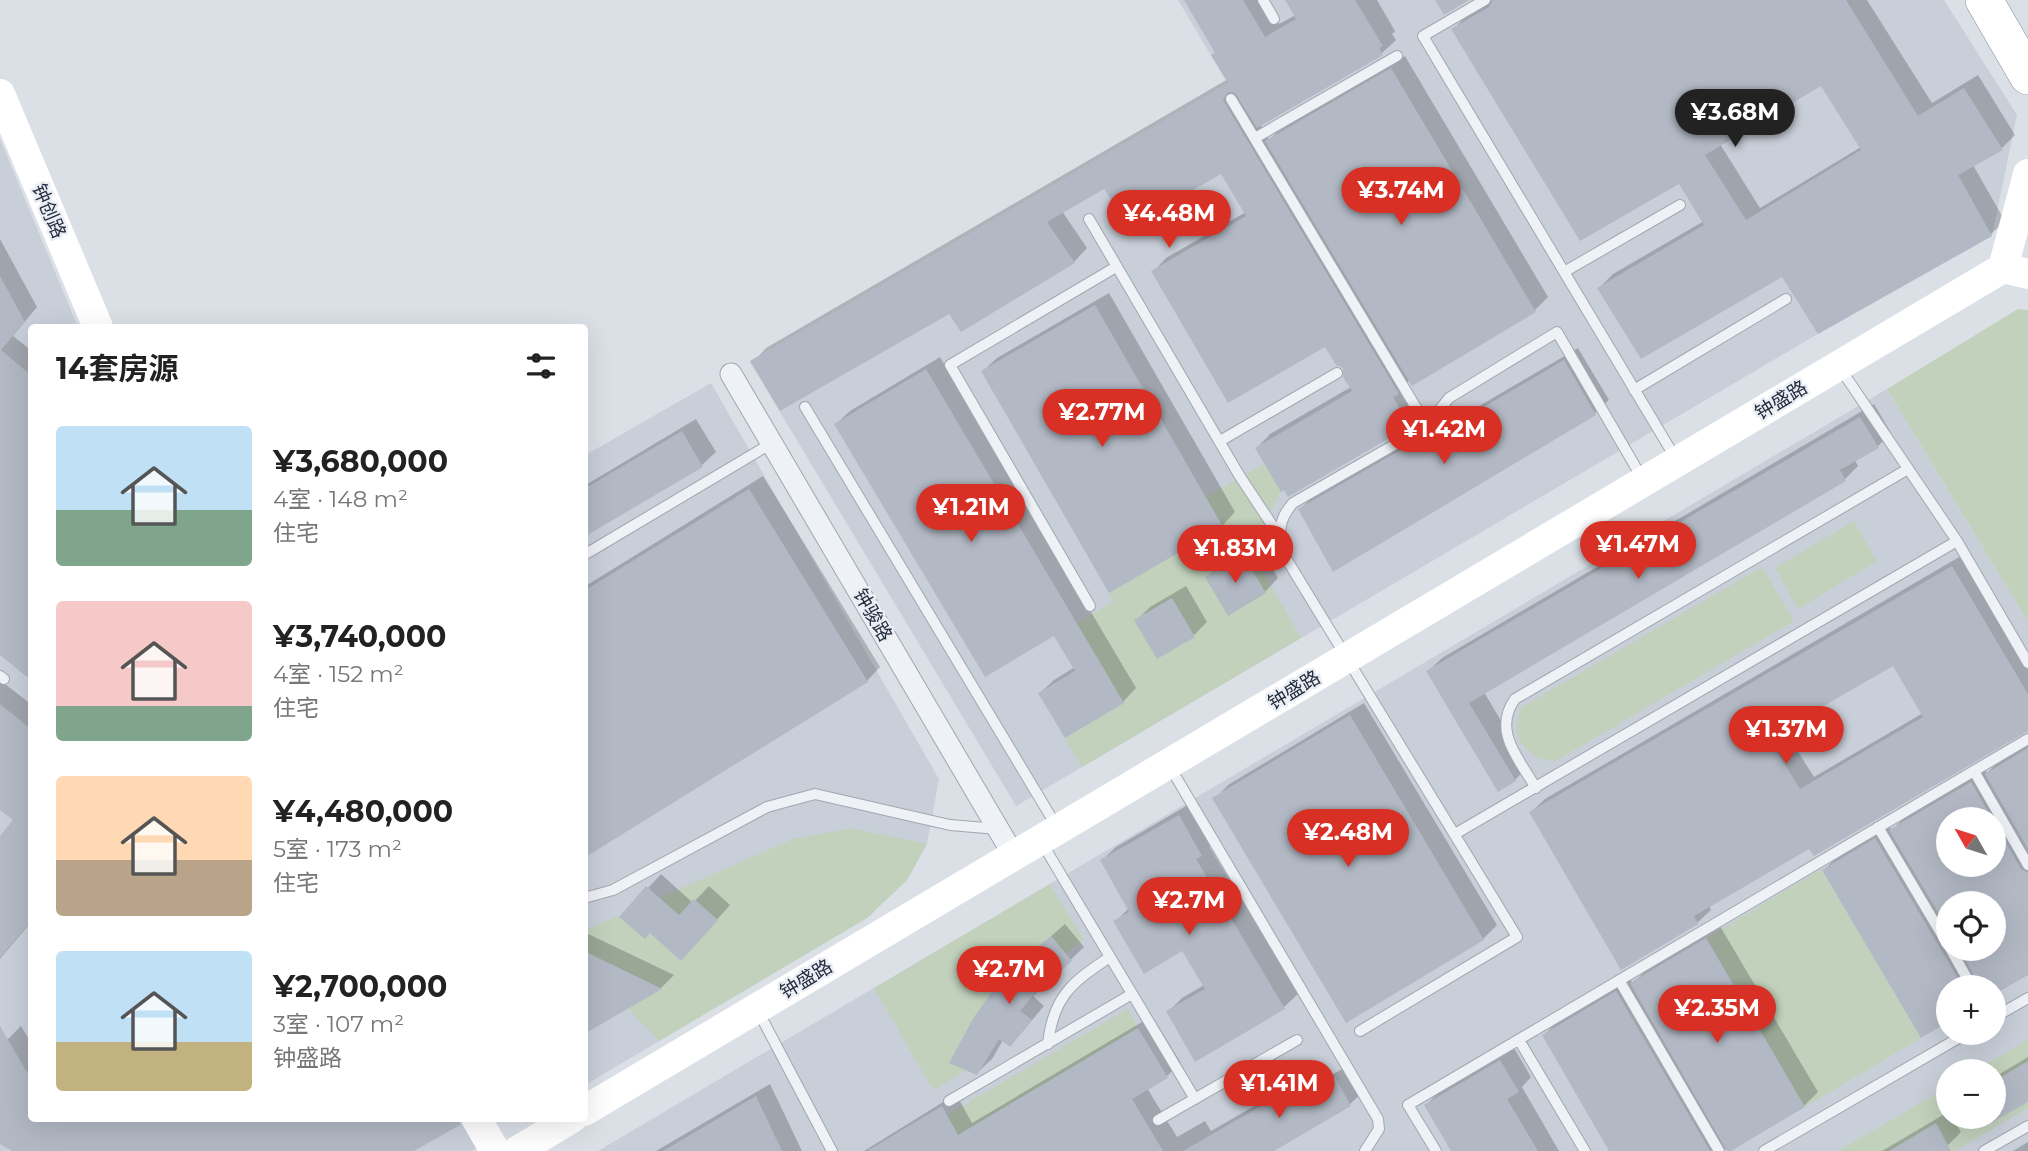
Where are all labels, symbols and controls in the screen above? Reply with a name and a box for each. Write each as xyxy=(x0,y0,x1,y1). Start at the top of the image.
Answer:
pin: ¥3.68M xyxy=(1678,90,1792,149)
text: ¥3.68M xyxy=(1691,98,1779,126)
pin: ¥3.74M xyxy=(1344,168,1458,227)
text: ¥3.74M xyxy=(1357,176,1445,204)
street label: 钟创路 xyxy=(27,180,71,242)
pin: ¥4.48M xyxy=(1112,190,1226,250)
text: ¥4.48M xyxy=(1123,199,1215,227)
icon: filters xyxy=(522,347,560,385)
text: 14套房源 xyxy=(56,350,178,387)
street label: 钟盛路 xyxy=(1751,375,1811,425)
pin: ¥2.77M xyxy=(1045,390,1159,449)
text: ¥2.77M xyxy=(1059,398,1145,426)
pin: ¥1.42M xyxy=(1387,406,1501,466)
text: ¥1.42M xyxy=(1402,415,1486,443)
text: ¥3,680,000 xyxy=(273,443,448,480)
icon: home xyxy=(112,454,196,538)
pin: ¥1.21M xyxy=(914,484,1028,544)
text: 4室 · 148 m² xyxy=(273,485,408,513)
text: ¥1.21M xyxy=(932,493,1010,521)
text: 住宅 xyxy=(273,519,319,547)
pin: ¥1.47M xyxy=(1581,522,1695,581)
pin: ¥1.83M xyxy=(1178,526,1292,585)
text: ¥1.47M xyxy=(1596,530,1680,558)
text: ¥1.83M xyxy=(1193,534,1277,562)
street label: 钟骏路 xyxy=(849,585,897,645)
text: ¥3,740,000 xyxy=(273,618,446,655)
icon: home xyxy=(112,629,196,713)
text: 4室 · 152 m² xyxy=(273,660,404,688)
street label: 钟盛路 xyxy=(1264,665,1324,715)
text: 住宅 xyxy=(273,694,319,722)
pin: ¥1.37M xyxy=(1729,706,1843,766)
text: ¥1.37M xyxy=(1745,715,1827,743)
text: ¥4,480,000 xyxy=(273,793,453,830)
icon: home xyxy=(112,804,196,888)
north arrow xyxy=(1936,807,2006,877)
map controls xyxy=(1936,807,2006,1129)
pin: ¥2.48M xyxy=(1291,810,1405,869)
text: ¥2.48M xyxy=(1303,818,1393,846)
text: 5室 · 173 m² xyxy=(273,835,402,863)
text: 住宅 xyxy=(273,869,319,897)
pin: ¥2.7M xyxy=(1140,878,1238,937)
text: ¥2.7M xyxy=(1153,886,1225,914)
button: locate xyxy=(1936,891,2006,961)
pin: ¥2.7M xyxy=(960,946,1058,1006)
street label: 钟盛路 xyxy=(776,954,836,1004)
text: ¥2.7M xyxy=(973,955,1045,983)
text: ¥2,700,000 xyxy=(273,968,447,1005)
button: + xyxy=(1936,975,2006,1045)
icon: home xyxy=(112,979,196,1063)
pin: ¥2.35M xyxy=(1660,986,1774,1045)
text: ¥2.35M xyxy=(1674,994,1760,1022)
text: 3室 · 107 m² xyxy=(273,1010,404,1038)
text: 钟盛路 xyxy=(273,1044,342,1072)
button: − xyxy=(1936,1059,2006,1129)
pin: ¥1.41M xyxy=(1222,1060,1336,1120)
text: ¥1.41M xyxy=(1240,1069,1318,1097)

